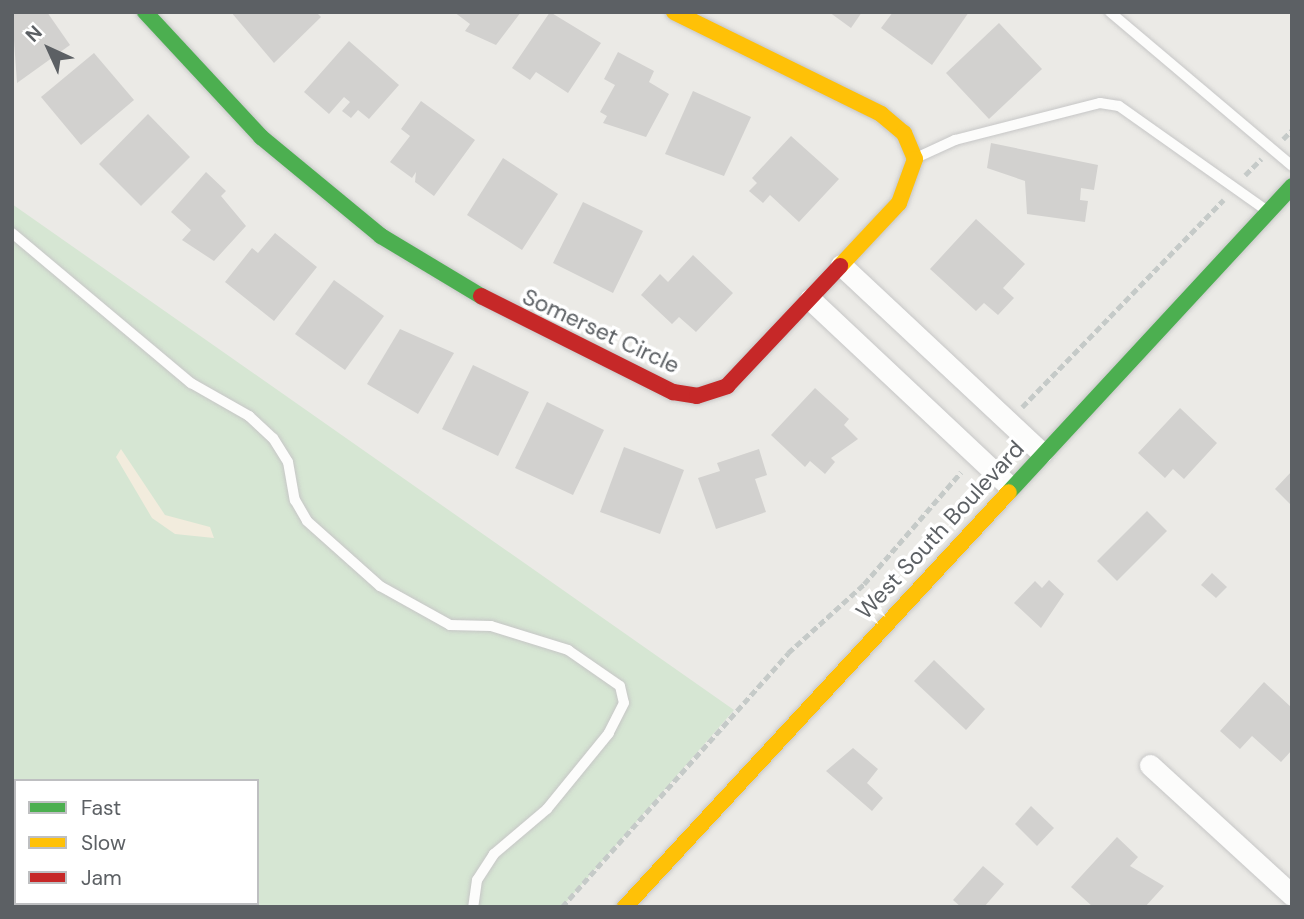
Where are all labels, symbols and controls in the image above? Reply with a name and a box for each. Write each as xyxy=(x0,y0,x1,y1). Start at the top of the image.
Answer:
north arrow xyxy=(14,14,84,84)
text: N xyxy=(20,20,48,48)
street label: Somerset Circle xyxy=(518,283,684,379)
street label: West South Boulevard xyxy=(850,435,1030,625)
legend xyxy=(14,779,259,905)
text: Fast xyxy=(81,794,121,822)
text: Slow xyxy=(81,829,126,857)
text: Jam xyxy=(81,864,122,892)

